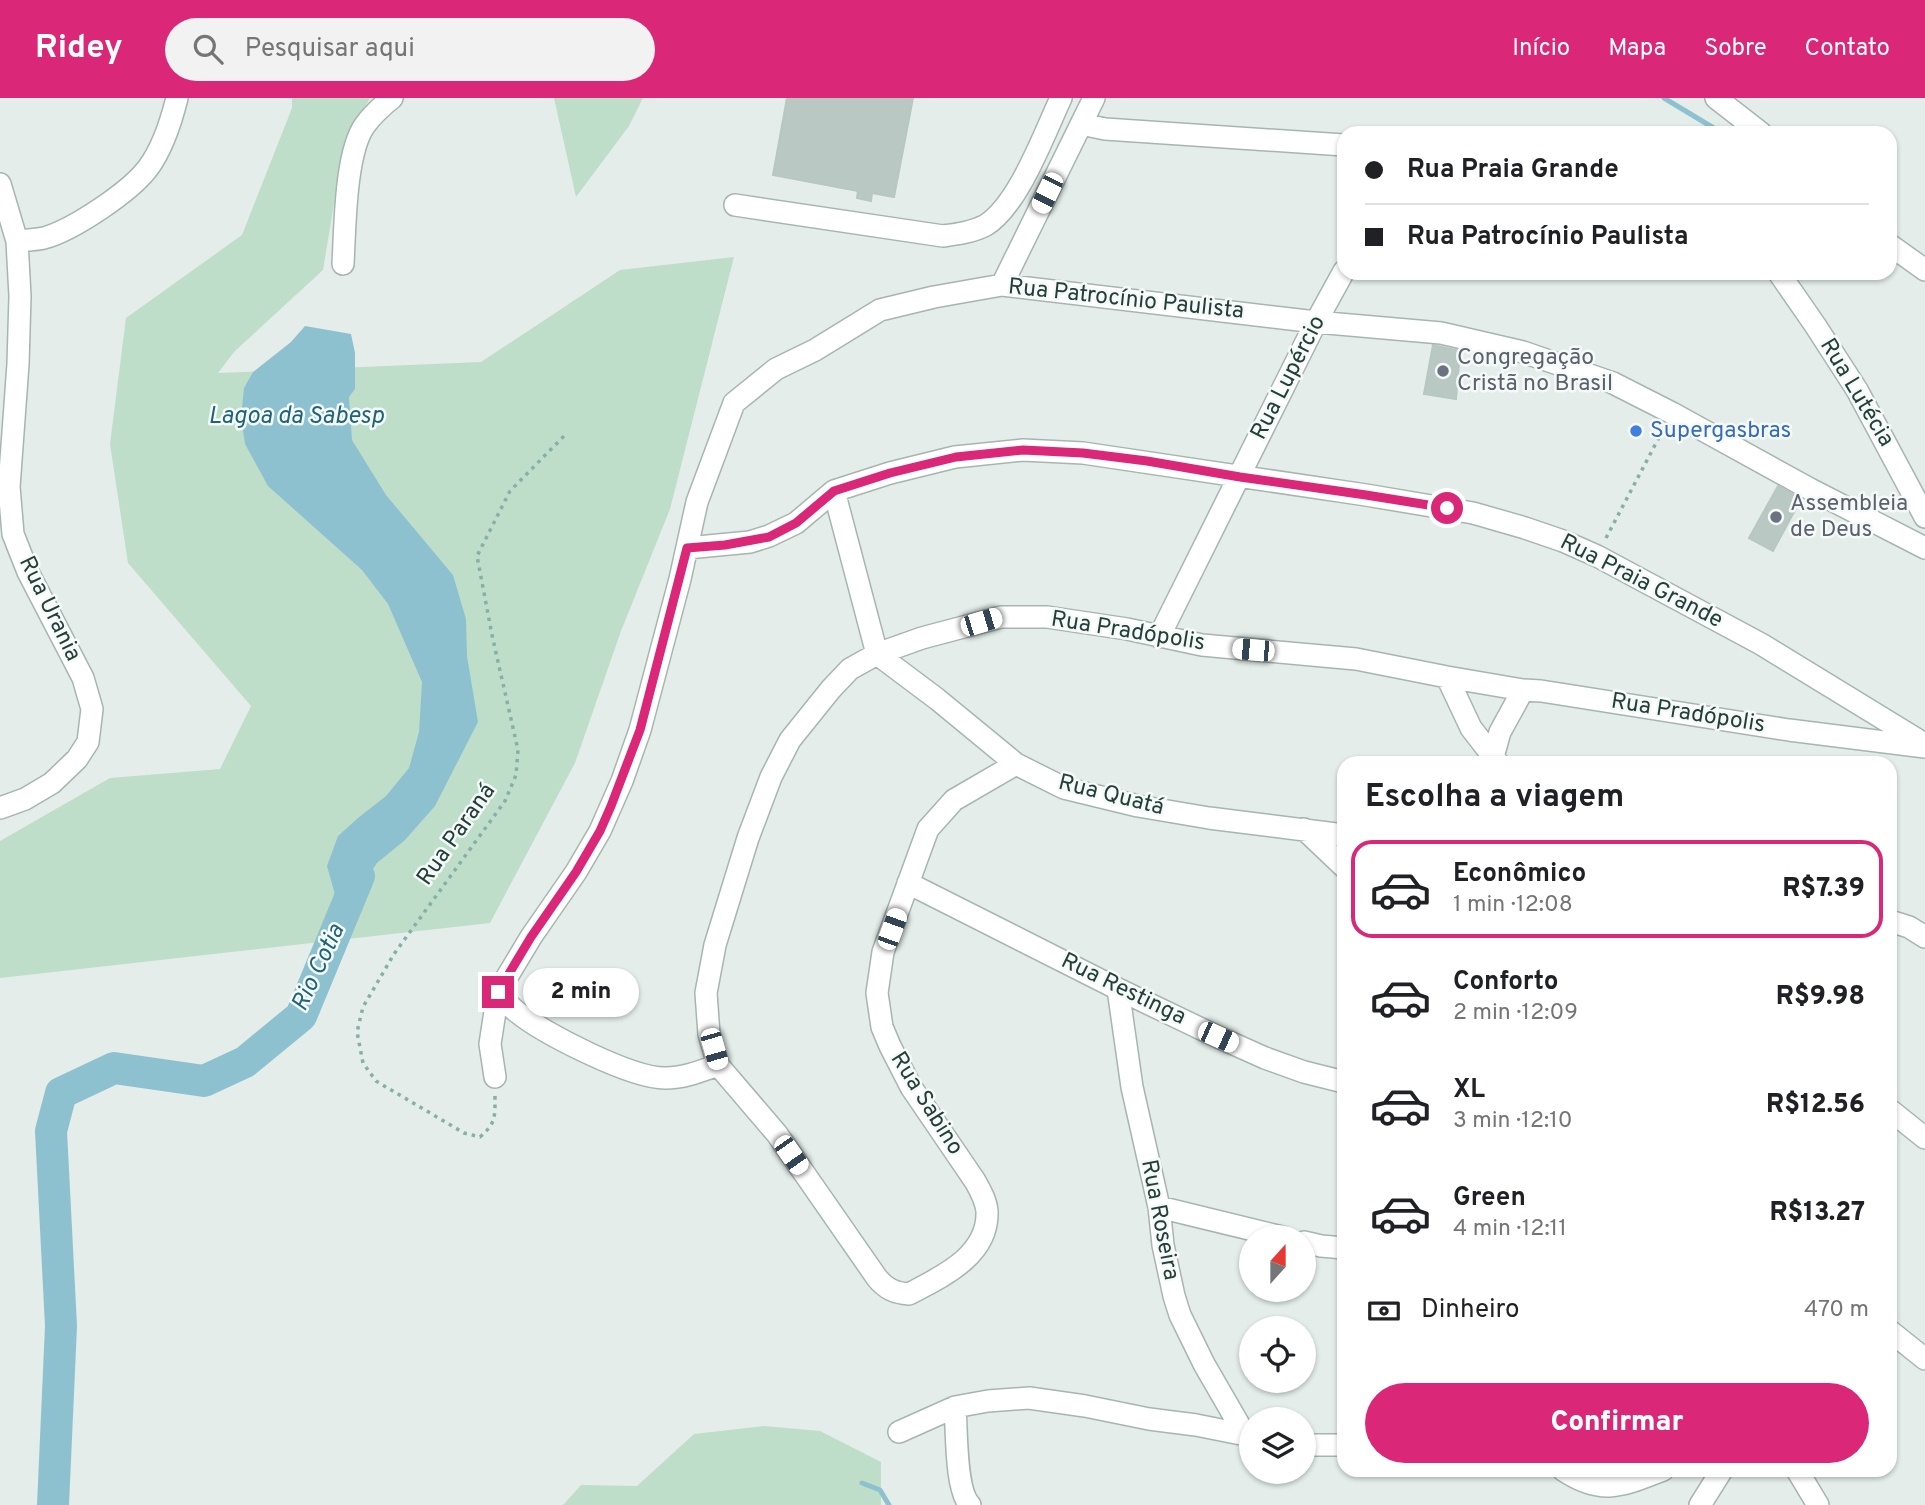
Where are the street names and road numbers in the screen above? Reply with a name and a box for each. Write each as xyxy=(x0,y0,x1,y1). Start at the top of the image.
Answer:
street label: Rua Patrocínio Paulista xyxy=(1007,273,1245,327)
street label: Rua Lupércio xyxy=(1245,311,1333,445)
street label: Rua Lutécia xyxy=(1812,333,1900,453)
street label: Rua Praia Grande xyxy=(1555,528,1727,636)
street label: Rua Urania xyxy=(11,552,87,666)
street label: Rua Pradópolis xyxy=(1049,606,1207,658)
street label: Rua Pradópolis xyxy=(1609,688,1767,740)
street label: Rua Quatá xyxy=(1055,769,1167,823)
street label: Rua Paraná xyxy=(411,778,503,892)
street label: Rua Restinga xyxy=(1056,947,1190,1033)
street label: Rua Sabino xyxy=(883,1047,969,1161)
street label: Rua Roseira xyxy=(1133,1157,1185,1283)

